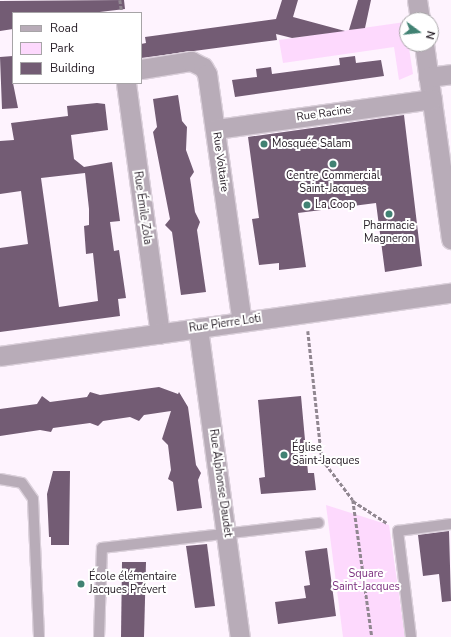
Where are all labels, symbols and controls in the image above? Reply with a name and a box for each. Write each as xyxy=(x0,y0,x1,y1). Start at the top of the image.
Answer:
legend xyxy=(12,12,142,84)
north arrow xyxy=(399,12,439,52)
text: Road xyxy=(50,20,78,36)
text: N xyxy=(422,29,438,41)
text: Park xyxy=(50,40,74,56)
text: Building xyxy=(50,60,95,76)
street label: Rue Racine xyxy=(296,104,352,124)
street label: Rue Voltaire xyxy=(209,131,231,193)
place label: Mosquée Salam xyxy=(272,137,351,151)
marker: Mosquée Salam xyxy=(259,139,269,149)
marker: Centre Commercial Saint-Jacques xyxy=(328,159,338,169)
street label: Rue Émile Zola xyxy=(130,170,154,246)
place label: Centre Commercial Saint-Jacques xyxy=(286,170,380,196)
place label: La Coop xyxy=(315,198,355,212)
marker: La Coop xyxy=(302,200,312,210)
marker: Pharmacie Magneron xyxy=(384,209,394,219)
place label: Pharmacie Magneron xyxy=(363,220,415,246)
street label: Rue Pierre Loti xyxy=(188,312,262,336)
street label: Rue Alphonse Daudet xyxy=(206,428,234,538)
place label: Église Saint-Jacques xyxy=(292,442,360,468)
marker: Église Saint-Jacques xyxy=(279,450,289,460)
park label: Square Saint-Jacques xyxy=(332,568,400,594)
place label: École élémentaire Jacques Prévert xyxy=(89,571,177,597)
marker: École élémentaire Jacques Prévert xyxy=(76,579,86,589)

